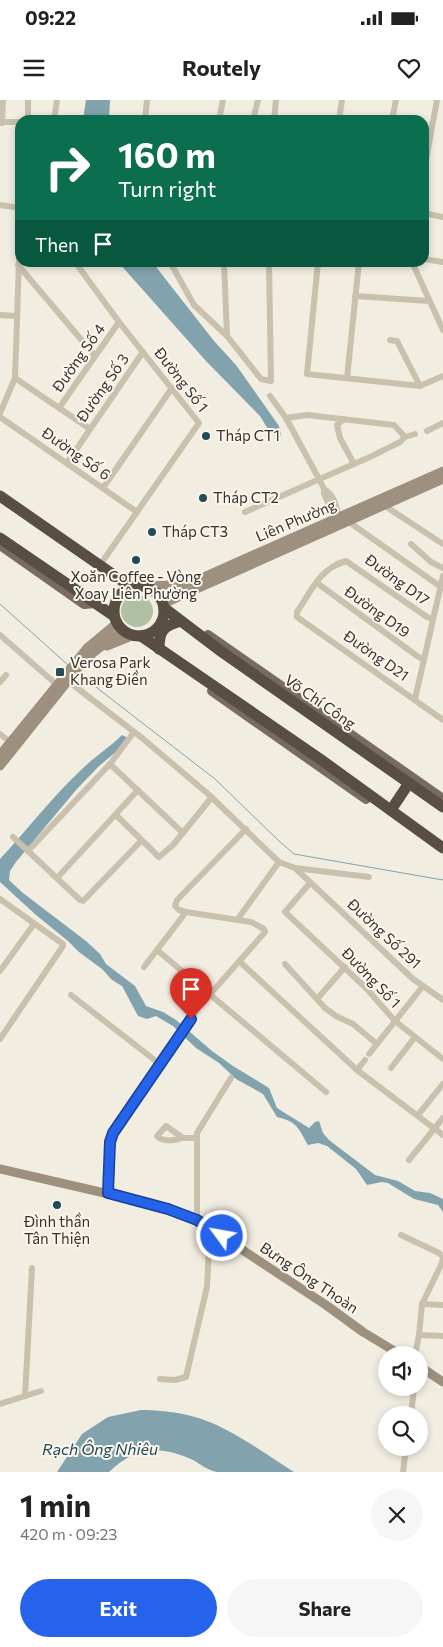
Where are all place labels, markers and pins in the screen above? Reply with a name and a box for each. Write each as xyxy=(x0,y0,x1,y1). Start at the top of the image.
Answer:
place label: Tháp CT1 xyxy=(216,426,280,444)
marker: Tháp CT1 xyxy=(200,430,212,442)
place label: Tháp CT2 xyxy=(213,488,279,506)
marker: Tháp CT2 xyxy=(197,492,209,504)
place label: Tháp CT3 xyxy=(162,522,228,540)
marker: Tháp CT3 xyxy=(146,526,158,538)
marker: Xoăn Coffee - Vòng Xoay Liên Phường xyxy=(130,554,142,566)
place label: Xoăn Coffee - Vòng Xoay Liên Phường xyxy=(71,567,201,602)
place label: Verosa Park Khang Điền xyxy=(70,653,151,688)
marker: Verosa Park Khang Điền xyxy=(54,666,66,678)
pin xyxy=(170,968,212,1019)
marker: Đình thần Tân Thiện xyxy=(51,1199,63,1211)
place label: Đình thần Tân Thiện xyxy=(23,1212,90,1247)

